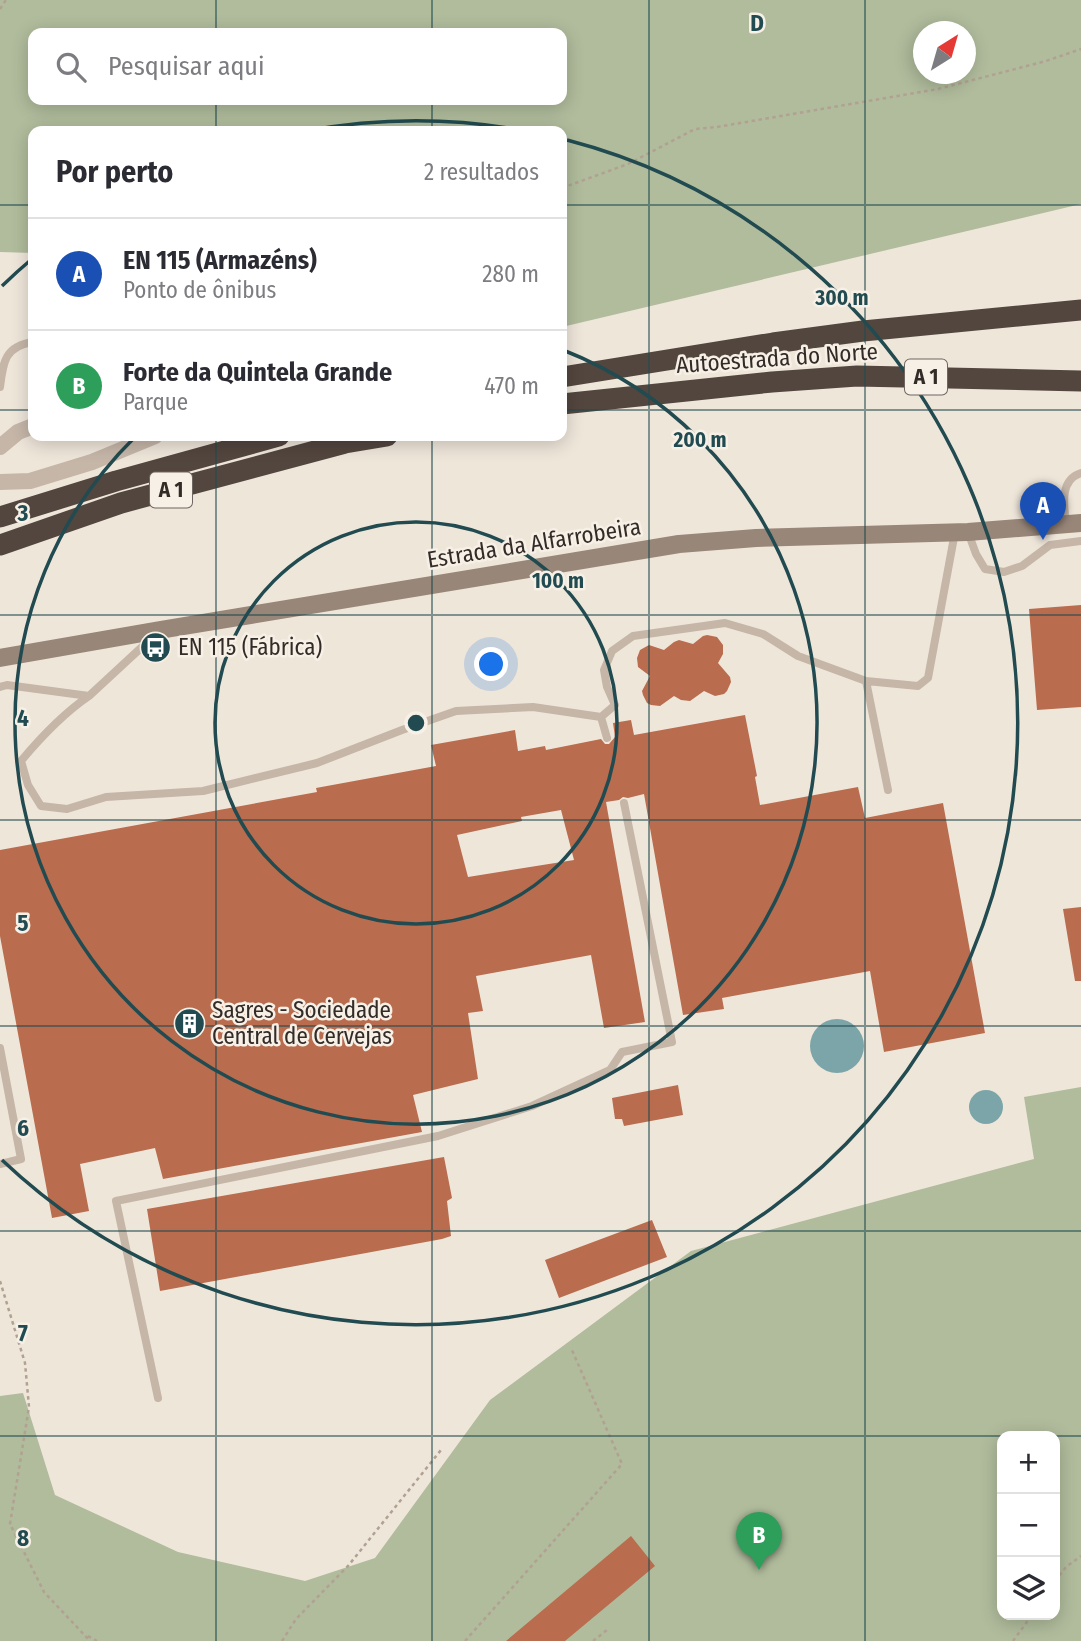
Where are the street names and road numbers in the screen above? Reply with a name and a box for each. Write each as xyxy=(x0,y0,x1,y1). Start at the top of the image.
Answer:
street label: Autoestrada do Norte xyxy=(675,337,879,379)
road number: A 1 xyxy=(905,360,947,394)
road number: A 1 xyxy=(150,472,192,508)
street label: Estrada da Alfarrobeira xyxy=(425,512,643,574)

